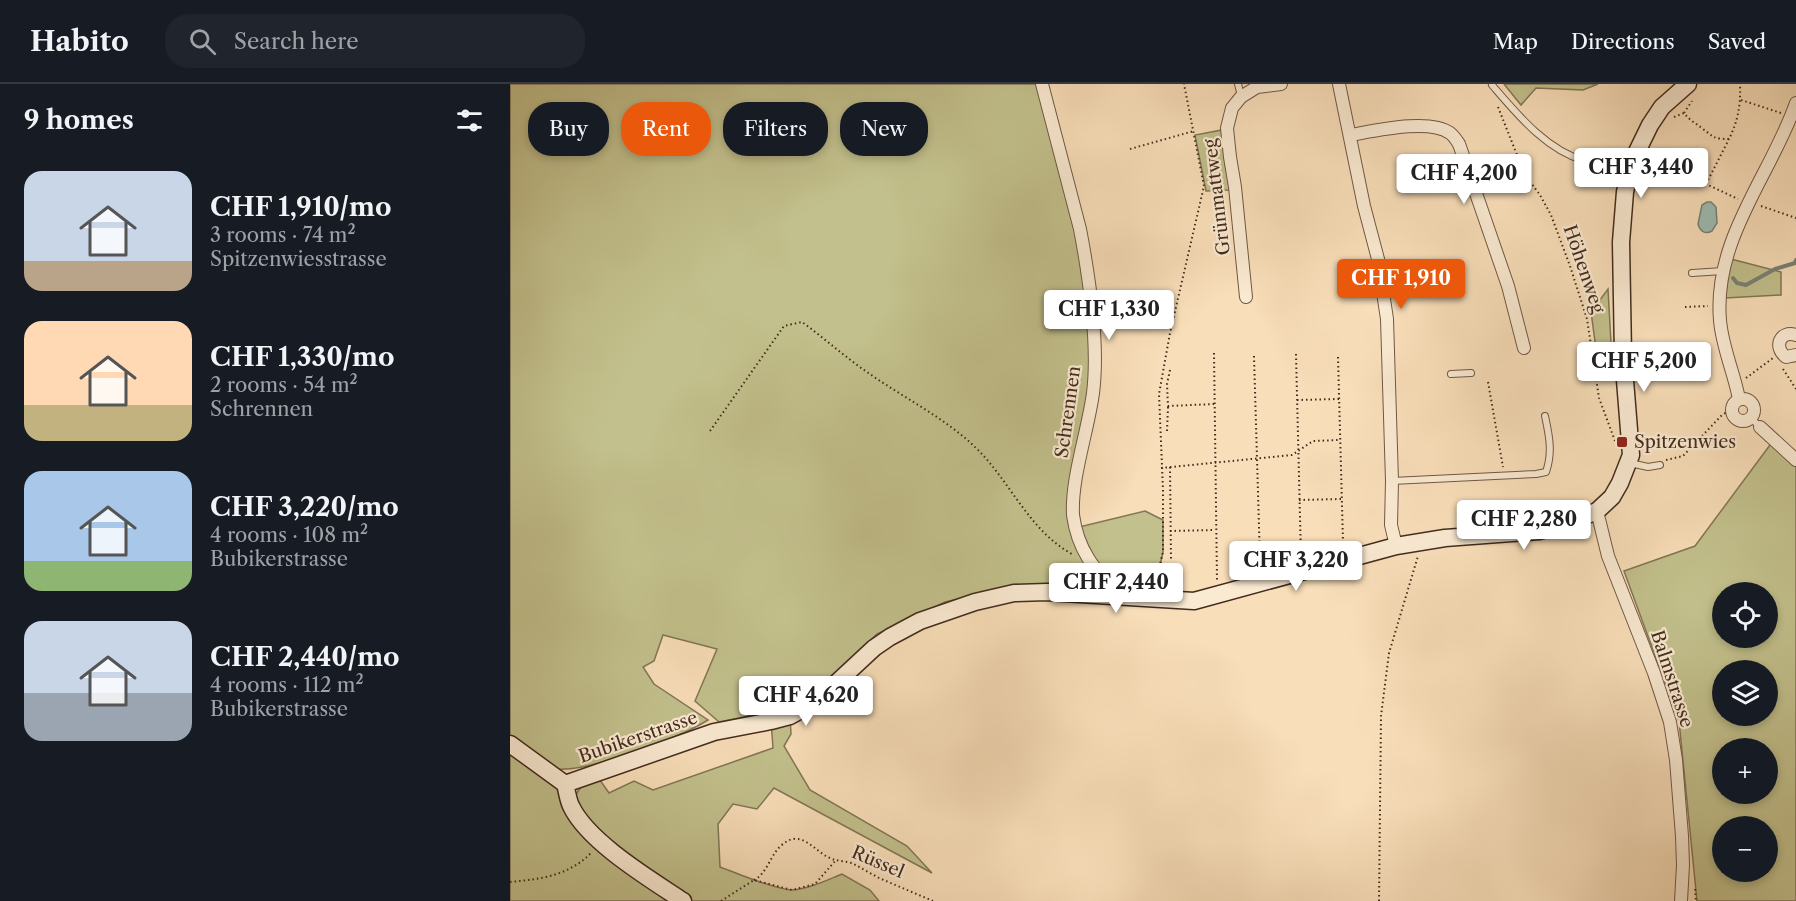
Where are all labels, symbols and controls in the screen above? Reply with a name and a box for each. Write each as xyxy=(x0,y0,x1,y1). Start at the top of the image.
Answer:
search box xyxy=(165,14,585,68)
text: Habito xyxy=(30,24,129,58)
icon: search xyxy=(186,25,219,58)
text: Search here xyxy=(234,28,358,55)
text: Map xyxy=(1493,29,1538,54)
text: Directions xyxy=(1571,29,1675,54)
text: Saved xyxy=(1708,29,1766,54)
chip: Buy xyxy=(528,102,609,156)
chip: Rent xyxy=(621,102,711,156)
chip: Filters xyxy=(723,102,828,156)
chip: New xyxy=(840,102,928,156)
text: 9 homes xyxy=(24,104,134,136)
icon: filters xyxy=(453,104,486,137)
street label: Grünmattweg xyxy=(1199,137,1235,256)
pin: CHF 3,440 xyxy=(1572,148,1710,199)
pin: CHF 4,200 xyxy=(1395,154,1533,205)
text: CHF 3,440 xyxy=(1588,155,1694,179)
text: CHF 4,200 xyxy=(1411,161,1517,185)
text: CHF 1,910/mo xyxy=(210,191,391,223)
icon: home xyxy=(72,195,144,267)
street label: Höhenweg xyxy=(1559,222,1610,317)
text: 3 rooms · 74 m² xyxy=(210,223,356,247)
text: Spitzenwiesstrasse xyxy=(210,247,387,271)
pin: CHF 1,910 xyxy=(1332,259,1470,310)
text: CHF 1,910 xyxy=(1351,266,1451,290)
pin: CHF 1,330 xyxy=(1040,290,1178,341)
text: CHF 1,330 xyxy=(1058,297,1160,321)
text: CHF 1,330/mo xyxy=(210,341,395,373)
pin: CHF 5,200 xyxy=(1575,342,1713,393)
icon: home xyxy=(72,345,144,417)
text: CHF 5,200 xyxy=(1591,349,1697,373)
street label: Schrennen xyxy=(1051,365,1085,459)
text: 2 rooms · 54 m² xyxy=(210,373,358,397)
text: Schrennen xyxy=(210,397,313,421)
place label: Spitzenwies xyxy=(1634,431,1736,453)
marker: Spitzenwies xyxy=(1615,435,1629,449)
text: CHF 3,220/mo xyxy=(210,491,399,523)
icon: home xyxy=(72,495,144,567)
pin: CHF 2,280 xyxy=(1455,500,1593,551)
text: CHF 2,280 xyxy=(1471,507,1577,531)
text: 4 rooms · 108 m² xyxy=(210,523,368,547)
pin: CHF 3,220 xyxy=(1227,541,1365,592)
text: Bubikerstrasse xyxy=(210,547,348,571)
text: CHF 3,220 xyxy=(1243,548,1349,572)
pin: CHF 2,440 xyxy=(1047,563,1185,614)
text: CHF 2,440 xyxy=(1063,570,1169,594)
map controls xyxy=(1712,582,1778,882)
button: locate xyxy=(1712,582,1778,648)
street label: Balmstrasse xyxy=(1646,628,1698,730)
text: CHF 2,440/mo xyxy=(210,641,400,673)
icon: home xyxy=(72,645,144,717)
button: layers xyxy=(1712,660,1778,726)
text: 4 rooms · 112 m² xyxy=(210,673,364,697)
pin: CHF 4,620 xyxy=(737,676,875,727)
text: CHF 4,620 xyxy=(753,683,859,707)
text: Bubikerstrasse xyxy=(210,697,348,721)
street label: Bubikerstrasse xyxy=(576,706,700,768)
button: + xyxy=(1712,738,1778,804)
button: − xyxy=(1712,816,1778,882)
street label: Rüssel xyxy=(848,841,908,883)

